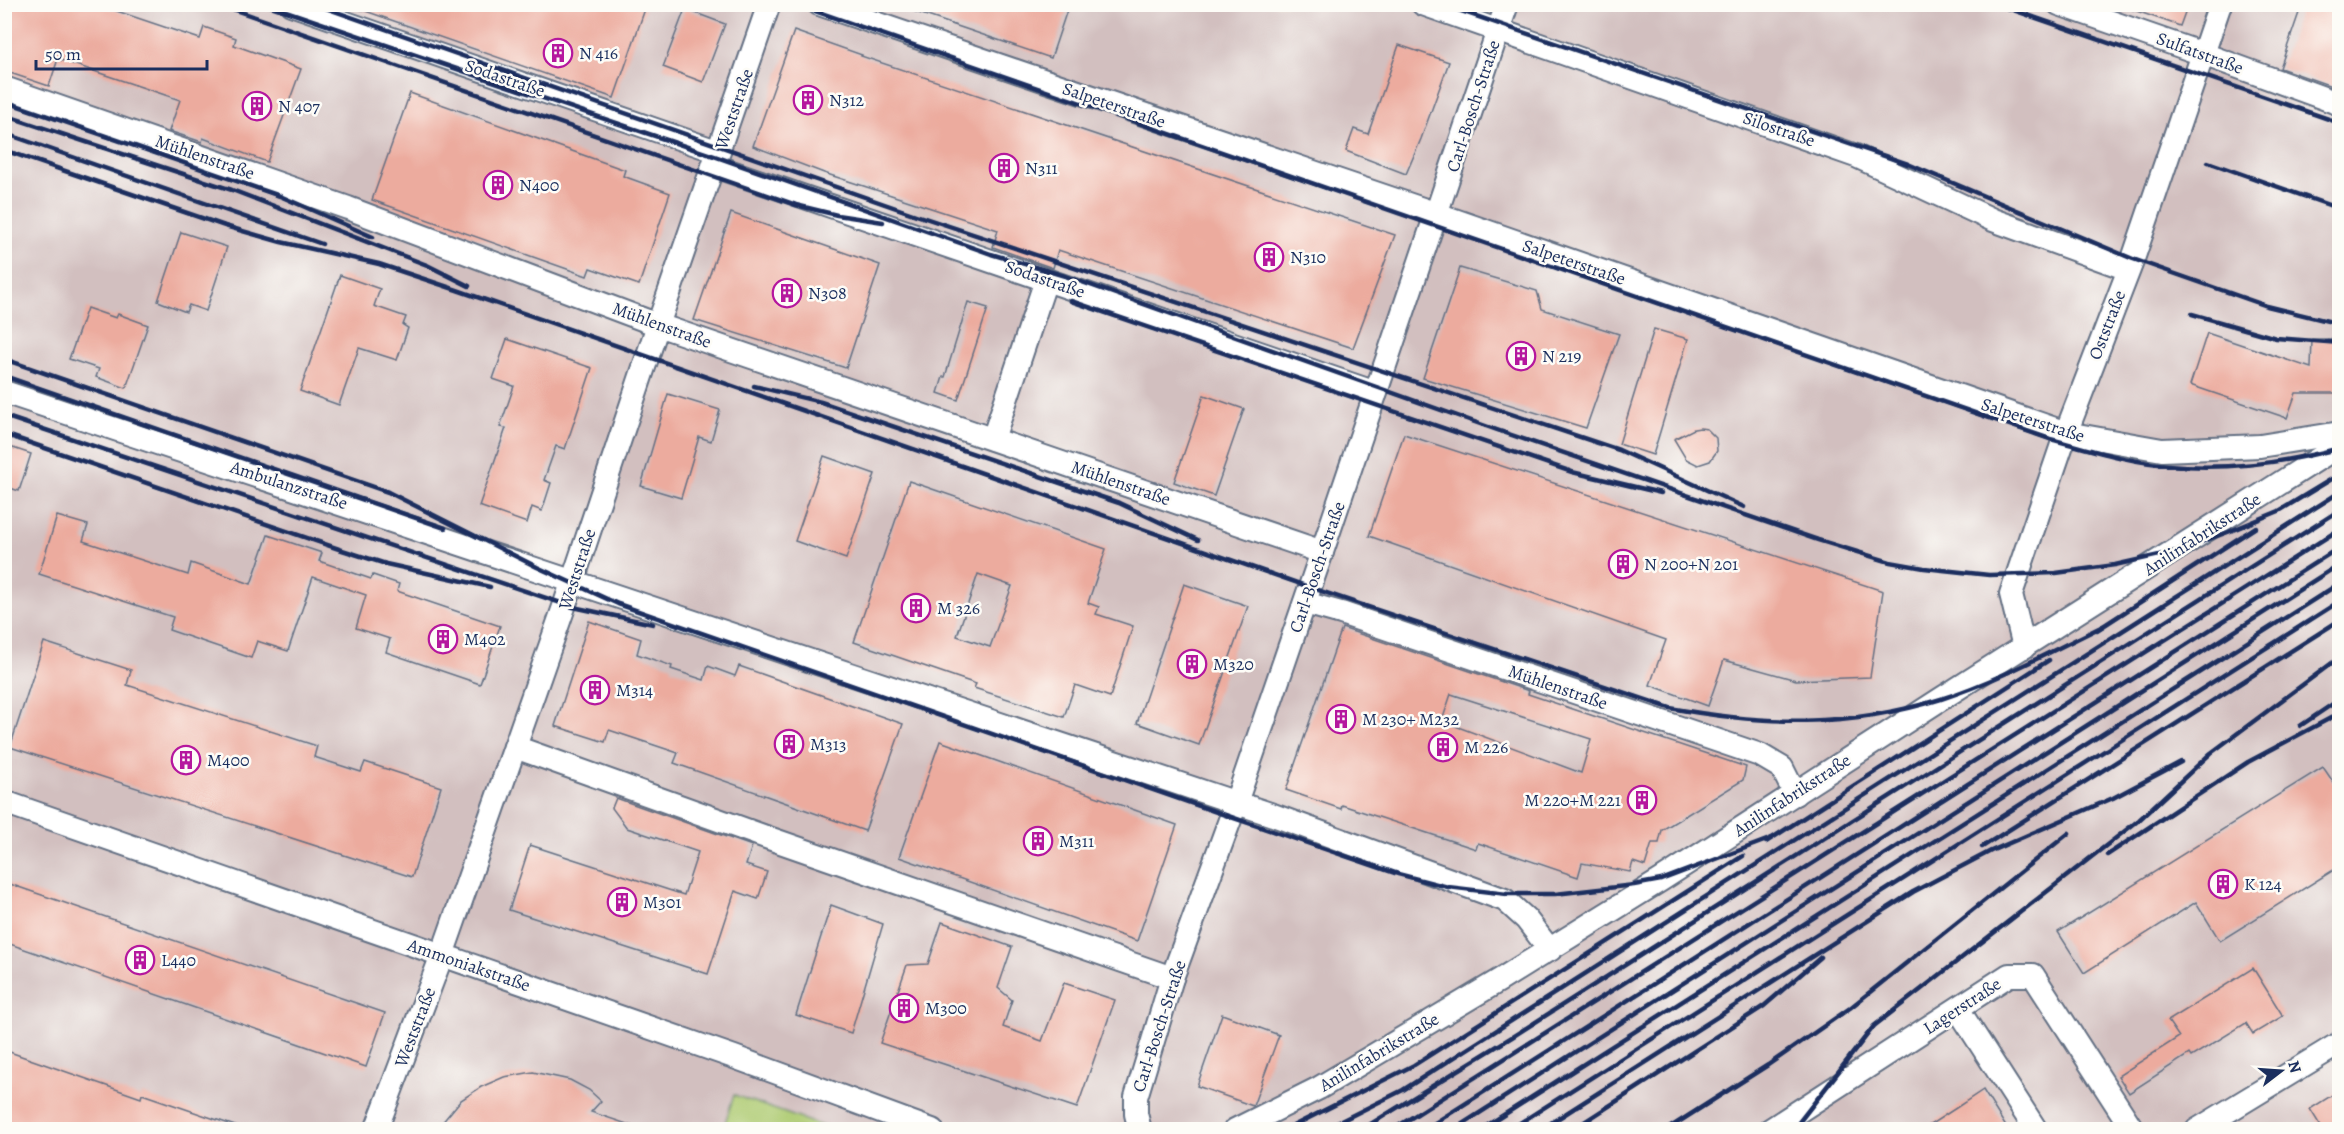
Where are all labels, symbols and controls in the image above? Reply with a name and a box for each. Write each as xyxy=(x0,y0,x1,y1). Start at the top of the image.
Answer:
street label: Sulfatstraße xyxy=(2153,26,2247,80)
scale bar xyxy=(36,33,207,71)
building icon: N 416 xyxy=(542,37,574,69)
street label: Carl-Bosch-Straße xyxy=(1440,37,1506,175)
place label: N 416 xyxy=(579,41,618,65)
text: 50 m xyxy=(45,42,81,66)
street label: Sodastraße xyxy=(462,53,548,103)
street label: Weststraße xyxy=(709,66,759,153)
street label: Salpeterstraße xyxy=(1059,76,1169,134)
building icon: N312 xyxy=(792,84,824,116)
place label: N312 xyxy=(829,88,865,112)
building icon: N 407 xyxy=(241,90,273,122)
place label: N 407 xyxy=(278,94,320,118)
street label: Silostraße xyxy=(1740,105,1818,153)
street label: Mühlenstraße xyxy=(152,129,258,185)
building icon: N311 xyxy=(988,152,1020,184)
place label: N311 xyxy=(1025,156,1058,180)
building icon: N400 xyxy=(482,169,514,201)
place label: N400 xyxy=(519,173,559,197)
street label: Salpeterstraße xyxy=(1519,233,1629,291)
building icon: N310 xyxy=(1253,241,1285,273)
place label: N310 xyxy=(1290,245,1326,269)
street label: Sodastraße xyxy=(1002,254,1088,304)
building icon: N308 xyxy=(771,277,803,309)
place label: N308 xyxy=(808,281,847,305)
street label: Oststraße xyxy=(2083,287,2131,363)
street label: Mühlenstraße xyxy=(609,296,715,354)
building icon: N 219 xyxy=(1505,340,1537,372)
place label: N 219 xyxy=(1542,344,1581,368)
street label: Salpeterstraße xyxy=(1978,392,2088,448)
street label: Ambulanzstraße xyxy=(226,454,351,515)
street label: Mühlenstraße xyxy=(1068,455,1174,511)
street label: Anilinfabrikstraße xyxy=(2138,487,2265,582)
street label: Carl-Bosch-Straße xyxy=(1283,498,1351,636)
street label: Weststraße xyxy=(552,526,601,613)
building icon: N 200+N 201 xyxy=(1607,548,1639,580)
place label: N 200+N 201 xyxy=(1644,552,1738,576)
building icon: M 326 xyxy=(900,592,932,624)
place label: M 326 xyxy=(937,596,980,620)
building icon: M402 xyxy=(427,623,459,655)
place label: M402 xyxy=(464,627,506,651)
building icon: M320 xyxy=(1176,648,1208,680)
place label: M320 xyxy=(1213,652,1254,676)
street label: Mühlenstraße xyxy=(1505,659,1611,715)
building icon: M314 xyxy=(579,674,611,706)
place label: M314 xyxy=(616,678,653,702)
building icon: M 230+ M232 xyxy=(1325,703,1357,735)
place label: M 230+ M232 xyxy=(1362,707,1459,731)
building icon: M313 xyxy=(773,728,805,760)
building icon: M 226 xyxy=(1427,731,1459,763)
place label: M313 xyxy=(810,732,846,756)
place label: M 226 xyxy=(1464,735,1508,759)
building icon: M400 xyxy=(170,744,202,776)
place label: M400 xyxy=(207,748,250,772)
street label: Anilinfabrikstraße xyxy=(1728,748,1855,843)
building icon: M 220+M 221 xyxy=(1626,784,1658,816)
place label: M 220+M 221 xyxy=(1524,788,1621,812)
building icon: M311 xyxy=(1022,825,1054,857)
place label: M311 xyxy=(1059,829,1094,853)
building icon: K 124 xyxy=(2207,868,2239,900)
place label: K 124 xyxy=(2244,872,2282,896)
building icon: M301 xyxy=(606,886,638,918)
place label: M301 xyxy=(643,890,681,914)
street label: Ammoniakstraße xyxy=(403,932,534,997)
building icon: L440 xyxy=(124,944,156,976)
place label: L440 xyxy=(161,948,196,972)
street label: Carl-Bosch-Straße xyxy=(1126,957,1192,1095)
street label: Lagerstraße xyxy=(1918,972,2006,1040)
street label: Weststraße xyxy=(388,984,441,1071)
building icon: M300 xyxy=(888,992,920,1024)
place label: M300 xyxy=(925,996,967,1020)
street label: Anilinfabrikstraße xyxy=(1314,1007,1443,1098)
north arrow xyxy=(2251,1041,2311,1101)
text: N xyxy=(2282,1058,2307,1076)

